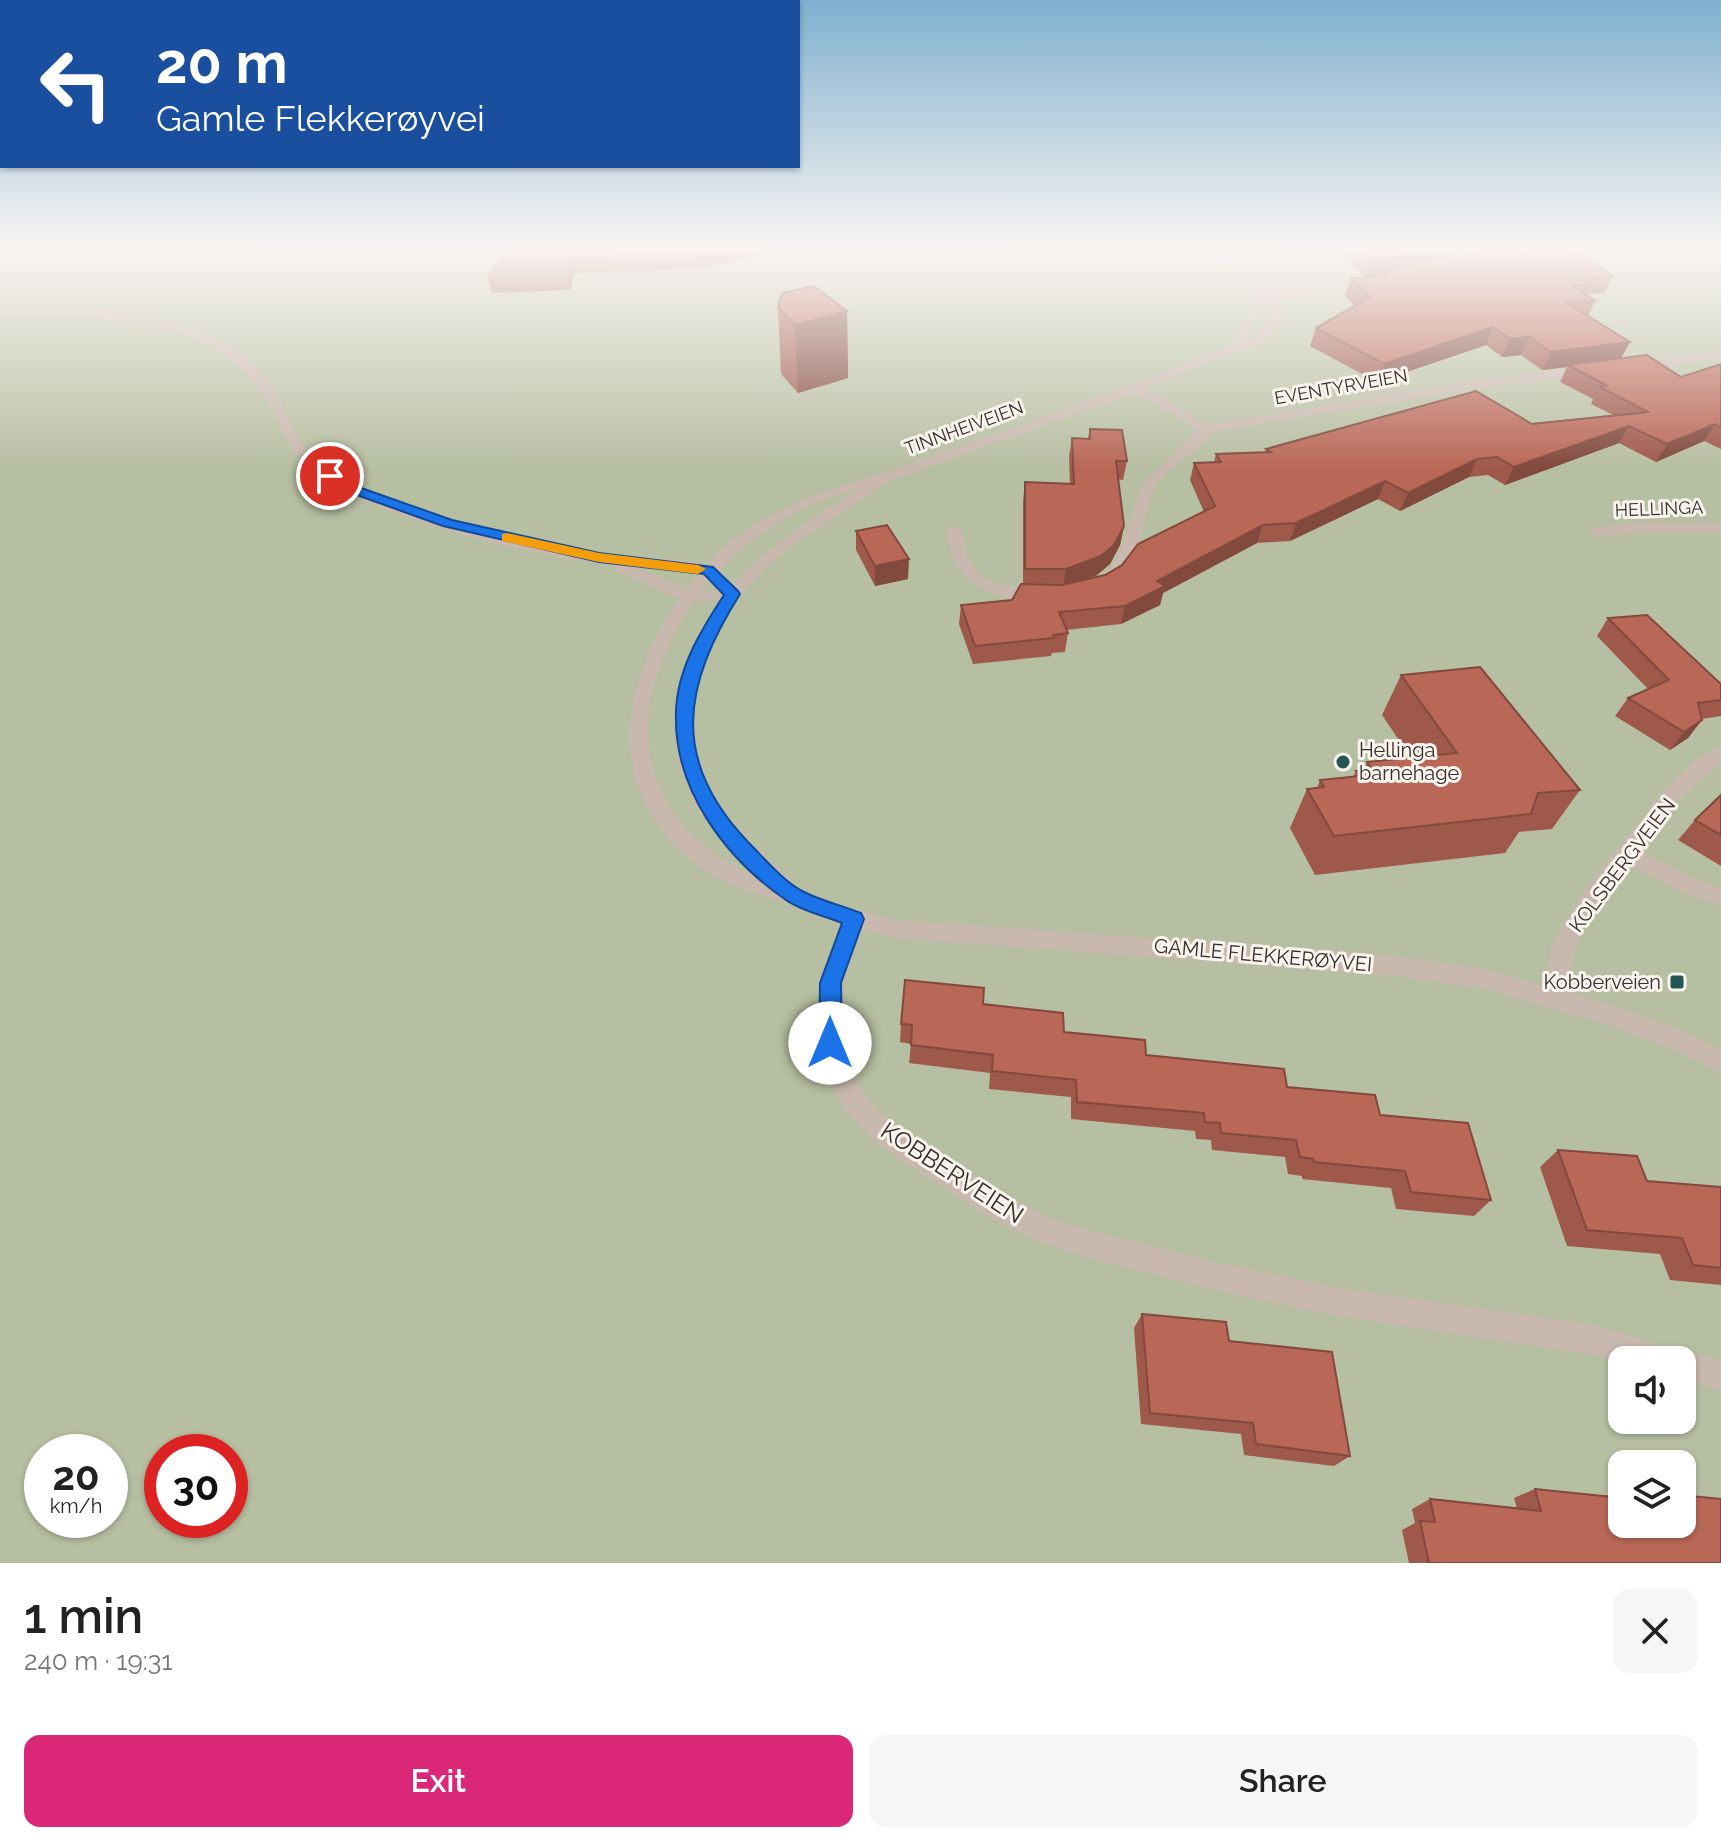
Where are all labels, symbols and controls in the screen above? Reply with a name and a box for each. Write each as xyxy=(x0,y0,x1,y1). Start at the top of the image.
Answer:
text: 20 m xyxy=(156,30,288,96)
icon: left xyxy=(24,32,128,136)
text: Gamle Flekkerøyvei xyxy=(156,97,485,139)
street label: EVENTYRVEIEN xyxy=(1273,364,1409,409)
street label: TINNHEIVEIEN xyxy=(902,396,1026,459)
pin xyxy=(296,442,364,510)
icon: arrive xyxy=(308,454,352,498)
street label: HELLINGA xyxy=(1614,496,1704,521)
place label: Hellinga barnehage xyxy=(1359,738,1460,785)
marker: Hellinga barnehage xyxy=(1334,753,1352,771)
street label: KOLSBERGVEIEN xyxy=(1564,793,1680,937)
street label: GAMLE FLEKKERØYVEI xyxy=(1153,934,1373,976)
place label: Kobberveien xyxy=(1544,970,1661,994)
marker: Kobberveien xyxy=(1668,973,1686,991)
position arrow xyxy=(788,1001,872,1085)
street label: KOBBERVEIEN xyxy=(875,1116,1029,1229)
map controls xyxy=(1608,1346,1696,1538)
button: sound xyxy=(1608,1346,1696,1434)
speed limit sign: 30 xyxy=(144,1434,248,1538)
button: layers xyxy=(1608,1450,1696,1538)
text: 20 xyxy=(52,1452,100,1499)
text: km/h xyxy=(50,1494,102,1518)
text: 1 min xyxy=(24,1588,143,1644)
button: close xyxy=(1613,1589,1697,1673)
text: 240 m · 19:31 xyxy=(24,1646,173,1676)
button: Exit xyxy=(24,1735,853,1827)
button: Share xyxy=(869,1735,1697,1827)

